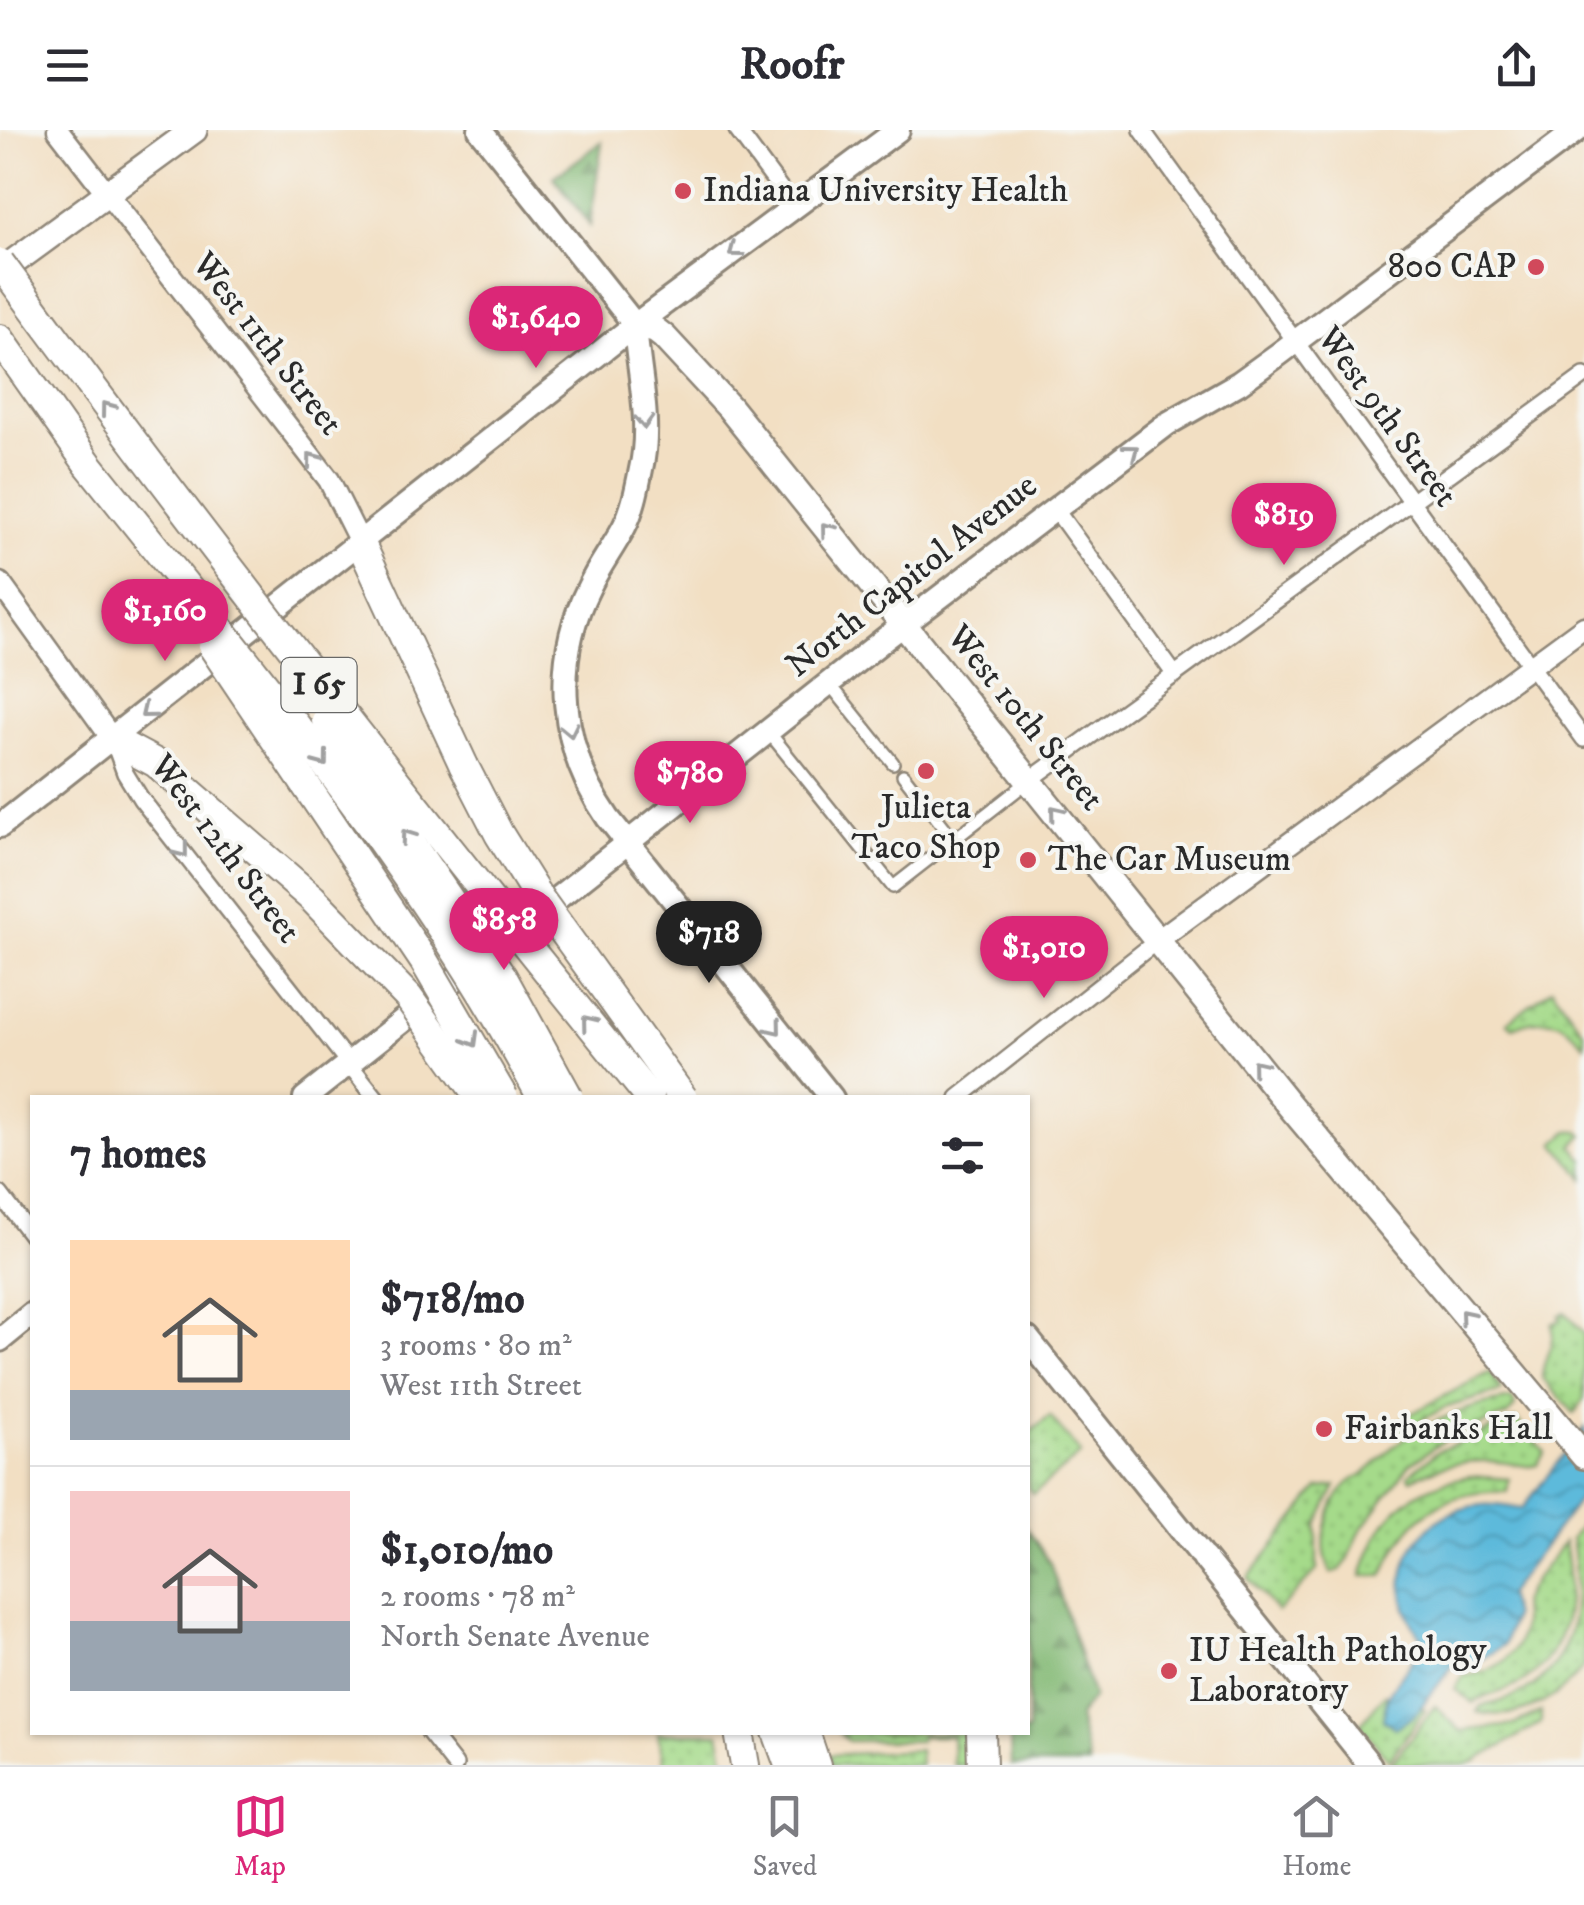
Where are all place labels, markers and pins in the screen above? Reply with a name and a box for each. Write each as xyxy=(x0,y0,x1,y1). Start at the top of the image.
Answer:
place label: Indiana University Health xyxy=(703,169,1068,213)
marker: Indiana University Health xyxy=(672,180,694,202)
place label: 800 CAP xyxy=(1387,245,1516,289)
marker: 800 CAP xyxy=(1525,256,1547,278)
pin: $1,640 xyxy=(455,286,617,371)
pin: $819 xyxy=(1225,483,1343,568)
pin: $1,160 xyxy=(84,579,246,664)
pin: $780 xyxy=(631,741,749,826)
marker: Julieta Taco Shop xyxy=(915,760,937,782)
place label: Julieta Taco Shop xyxy=(851,786,1001,870)
place label: The Car Museum xyxy=(1048,838,1291,882)
marker: The Car Museum xyxy=(1017,849,1039,871)
pin: $858 xyxy=(445,888,563,973)
pin: $718 xyxy=(650,901,768,986)
pin: $1,010 xyxy=(963,916,1125,1001)
place label: Fairbanks Hall xyxy=(1344,1407,1553,1451)
marker: Fairbanks Hall xyxy=(1313,1418,1335,1440)
place label: IU Health Pathology Laboratory xyxy=(1189,1629,1487,1713)
marker: IU Health Pathology Laboratory xyxy=(1158,1660,1180,1682)

